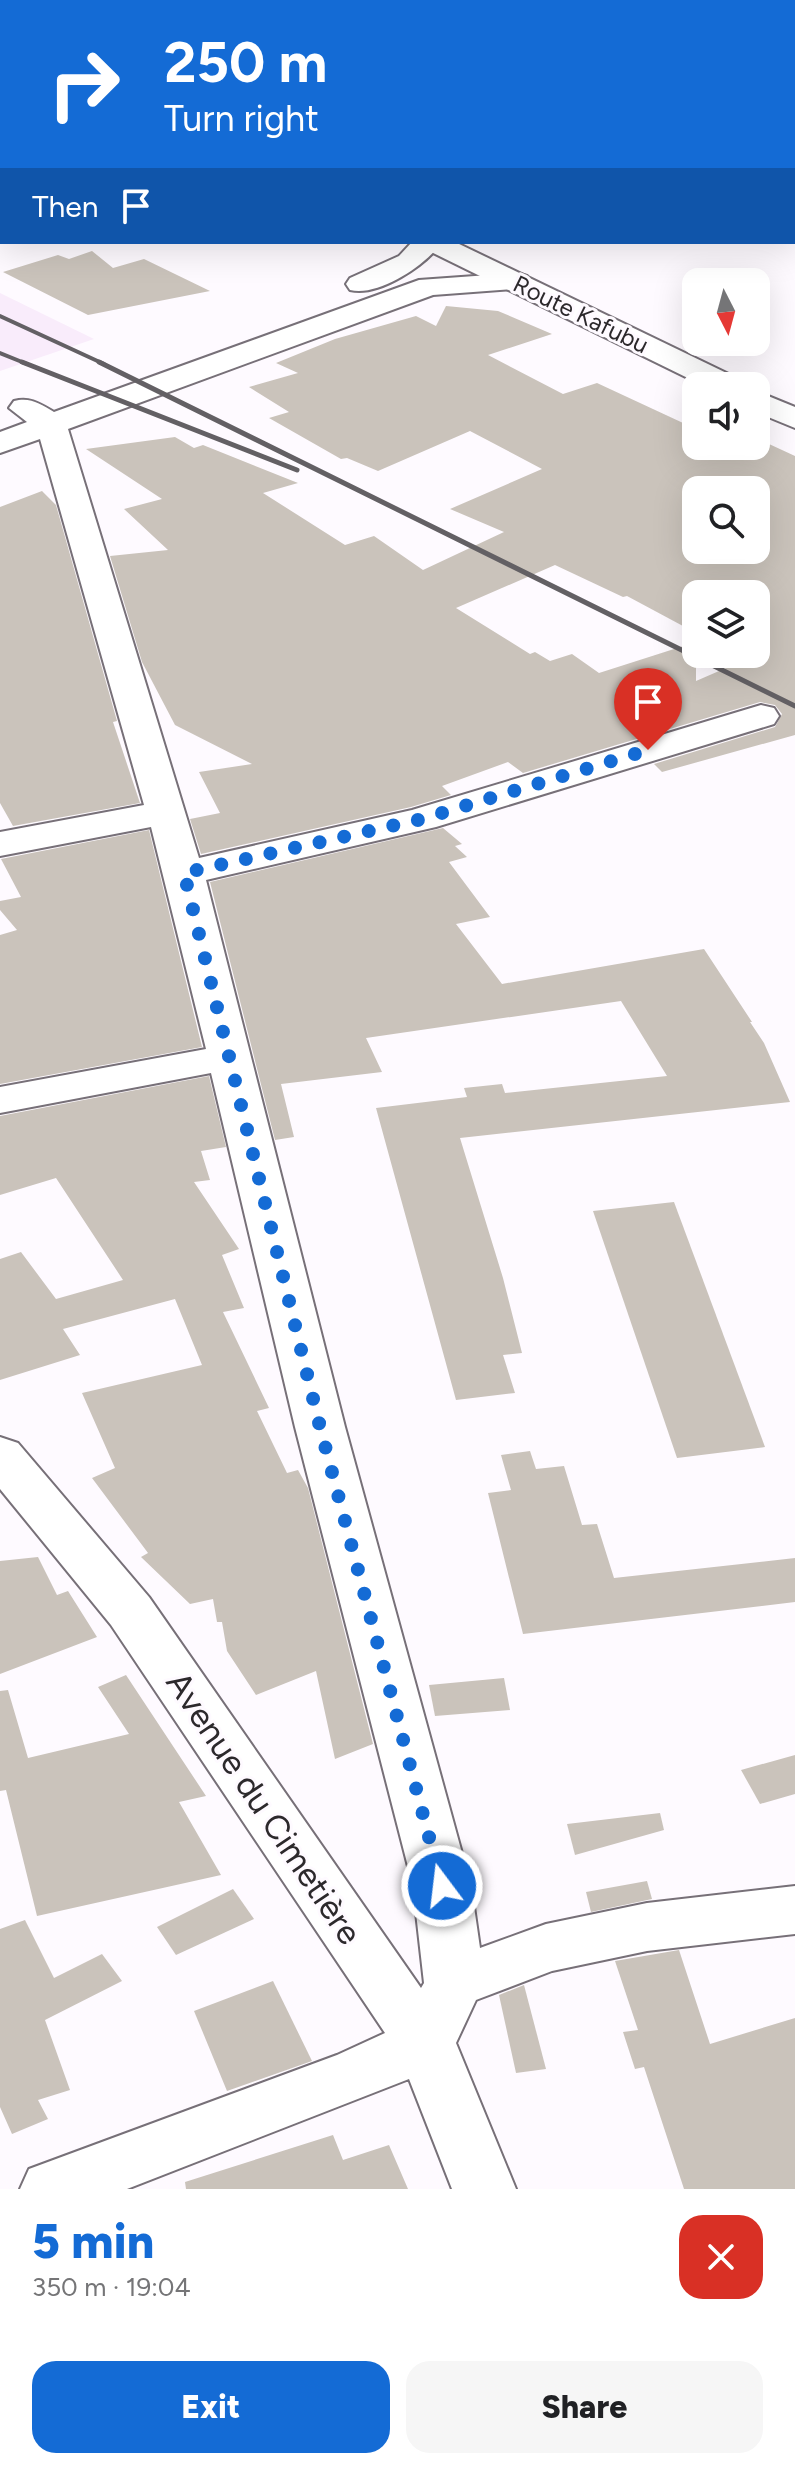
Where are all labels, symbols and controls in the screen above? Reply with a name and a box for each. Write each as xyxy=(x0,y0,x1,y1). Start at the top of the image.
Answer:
text: 250 m xyxy=(164,29,327,96)
icon: right xyxy=(32,32,136,136)
text: Turn right xyxy=(164,97,319,140)
icon: arrive xyxy=(114,184,158,228)
text: Then xyxy=(32,188,98,225)
north arrow xyxy=(682,268,770,356)
map controls xyxy=(682,268,770,668)
street label: Route Kafubu xyxy=(509,269,653,359)
button: sound xyxy=(682,372,770,460)
button: search xyxy=(682,476,770,564)
button: layers xyxy=(682,580,770,668)
pin xyxy=(614,668,682,750)
icon: arrive xyxy=(626,680,670,724)
street label: Avenue du Cimetière xyxy=(158,1664,370,1952)
position arrow xyxy=(400,1844,484,1928)
text: 5 min xyxy=(32,2212,154,2270)
button: close xyxy=(679,2215,763,2299)
text: 350 m · 19:04 xyxy=(32,2271,191,2303)
button: Exit xyxy=(32,2361,390,2453)
button: Share xyxy=(406,2361,763,2453)

